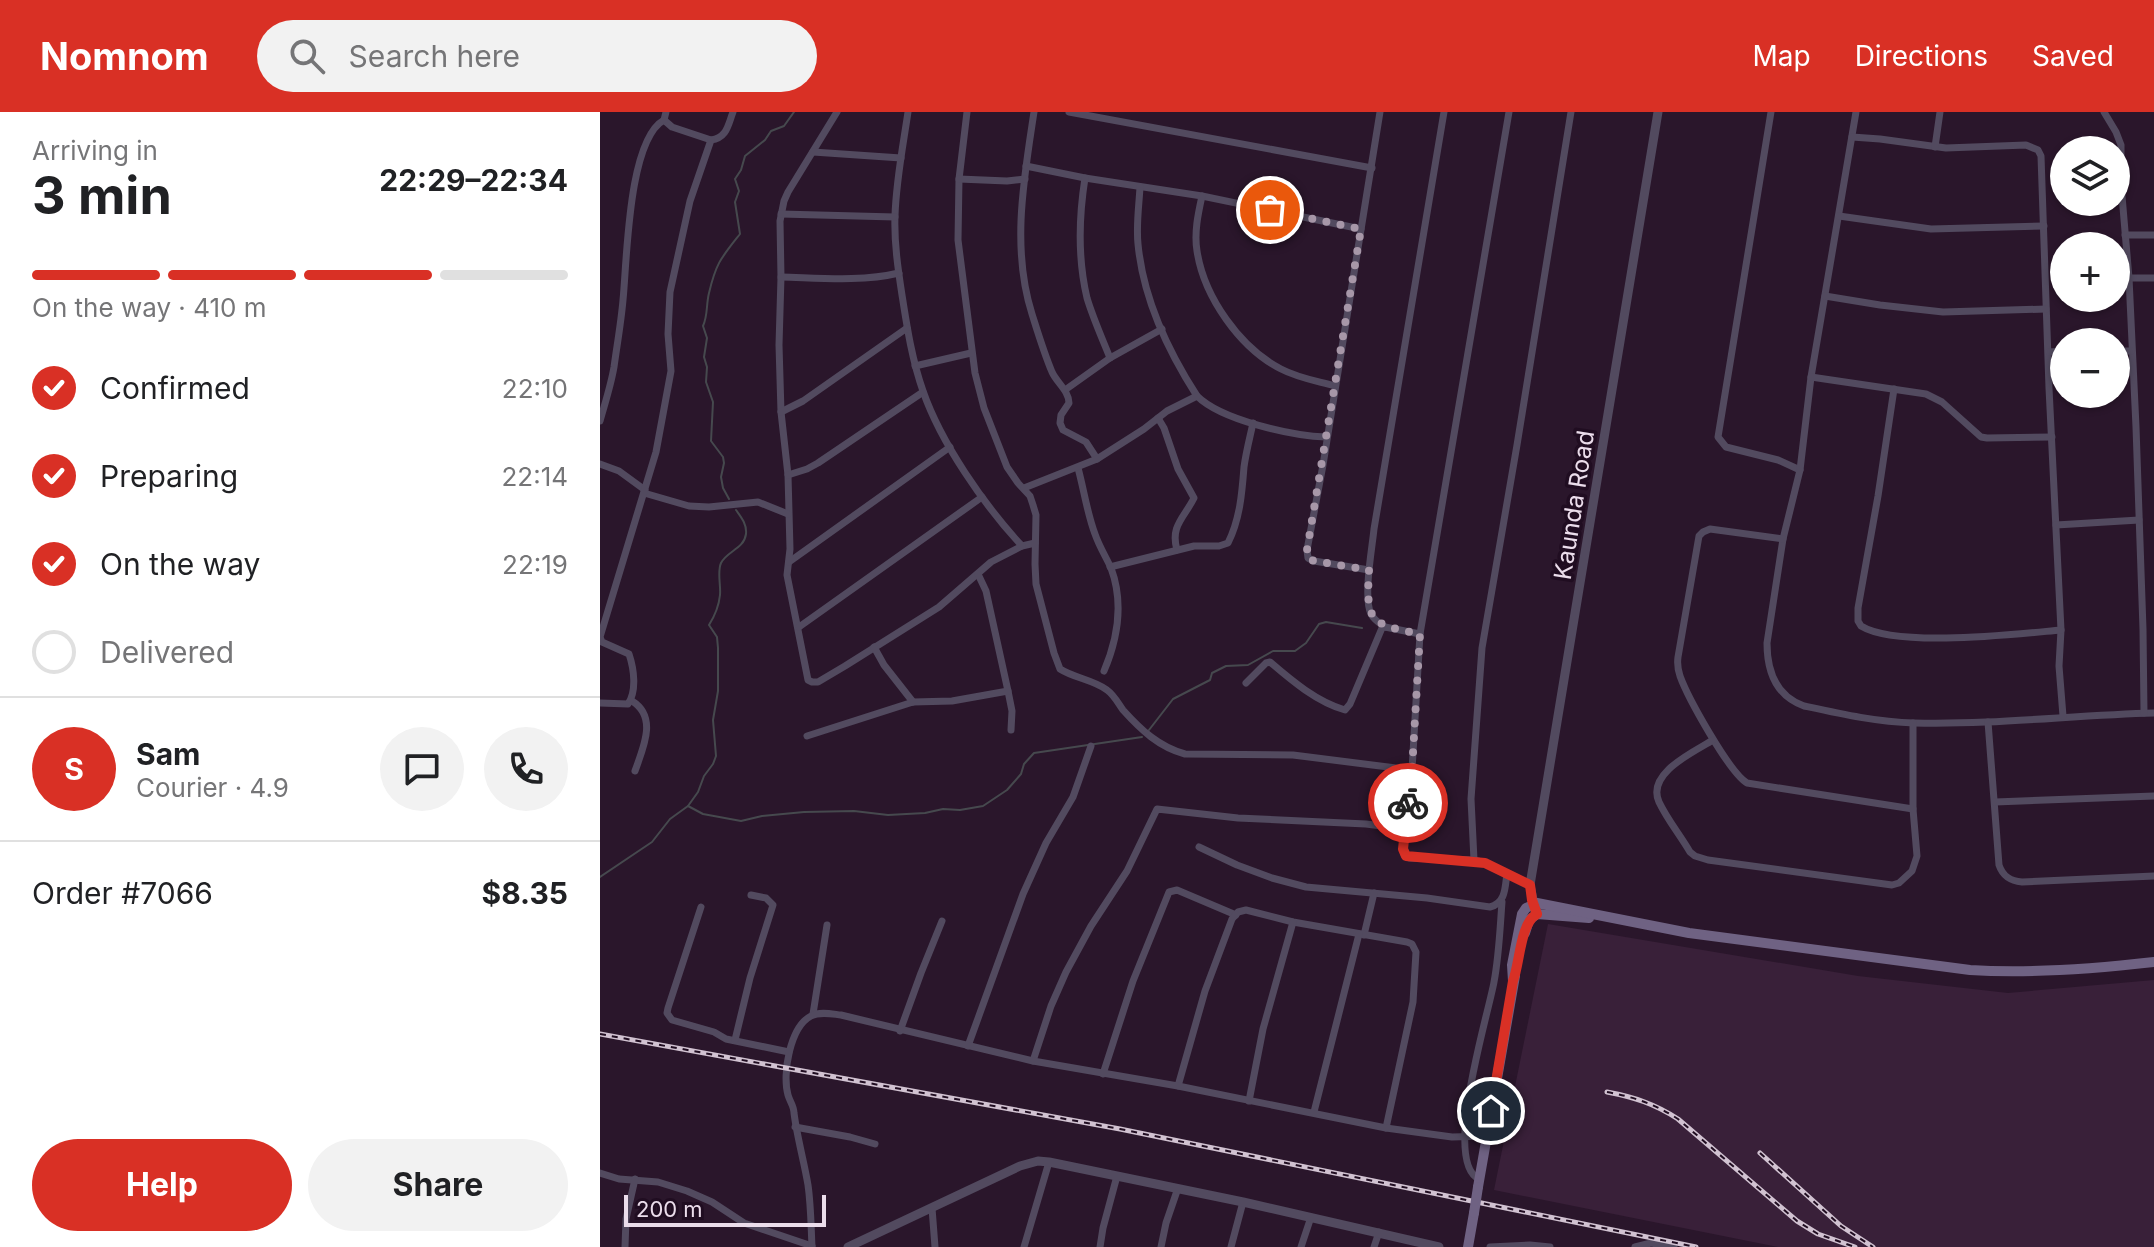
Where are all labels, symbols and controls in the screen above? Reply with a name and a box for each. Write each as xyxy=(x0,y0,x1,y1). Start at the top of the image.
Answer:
search box xyxy=(257,20,817,92)
text: Nomnom xyxy=(40,33,209,79)
icon: search xyxy=(285,34,329,78)
text: Search here xyxy=(349,38,520,74)
text: Map xyxy=(1752,39,1811,73)
text: Directions xyxy=(1855,39,1988,73)
text: Saved xyxy=(2032,39,2114,73)
text: Arriving in xyxy=(32,135,158,166)
map controls xyxy=(2050,136,2130,408)
button: layers xyxy=(2050,136,2130,216)
text: 22:29–22:34 xyxy=(379,162,568,198)
text: 3 min xyxy=(32,164,172,227)
pin xyxy=(1236,176,1304,244)
icon: bag xyxy=(1248,188,1292,232)
button: + xyxy=(2050,232,2130,312)
text: On the way · 410 m xyxy=(32,292,266,323)
button: − xyxy=(2050,328,2130,408)
icon: check xyxy=(32,366,76,410)
text: Confirmed xyxy=(100,370,250,406)
text: 22:10 xyxy=(502,373,568,404)
street label: Kaunda Road xyxy=(1548,428,1600,582)
icon: check xyxy=(32,454,76,498)
text: Preparing xyxy=(100,458,238,494)
text: 22:14 xyxy=(501,461,568,492)
icon: check xyxy=(32,542,76,586)
text: On the way xyxy=(100,546,260,582)
text: 22:19 xyxy=(502,549,568,580)
text: Delivered xyxy=(100,634,234,670)
button: chat xyxy=(380,727,464,811)
button: phone xyxy=(484,727,568,811)
text: Sam xyxy=(136,736,200,772)
text: S xyxy=(64,751,84,787)
courier xyxy=(1368,763,1448,843)
text: Courier · 4.9 xyxy=(136,772,289,803)
icon: bike xyxy=(1386,781,1430,825)
text: Order #7066 xyxy=(32,875,213,911)
text: $8.35 xyxy=(482,875,568,911)
pin xyxy=(1457,1077,1525,1145)
icon: home xyxy=(1469,1089,1513,1133)
button: Help xyxy=(32,1139,292,1231)
button: Share xyxy=(308,1139,568,1231)
scale bar xyxy=(624,1191,826,1227)
text: 200 m xyxy=(636,1196,703,1222)

